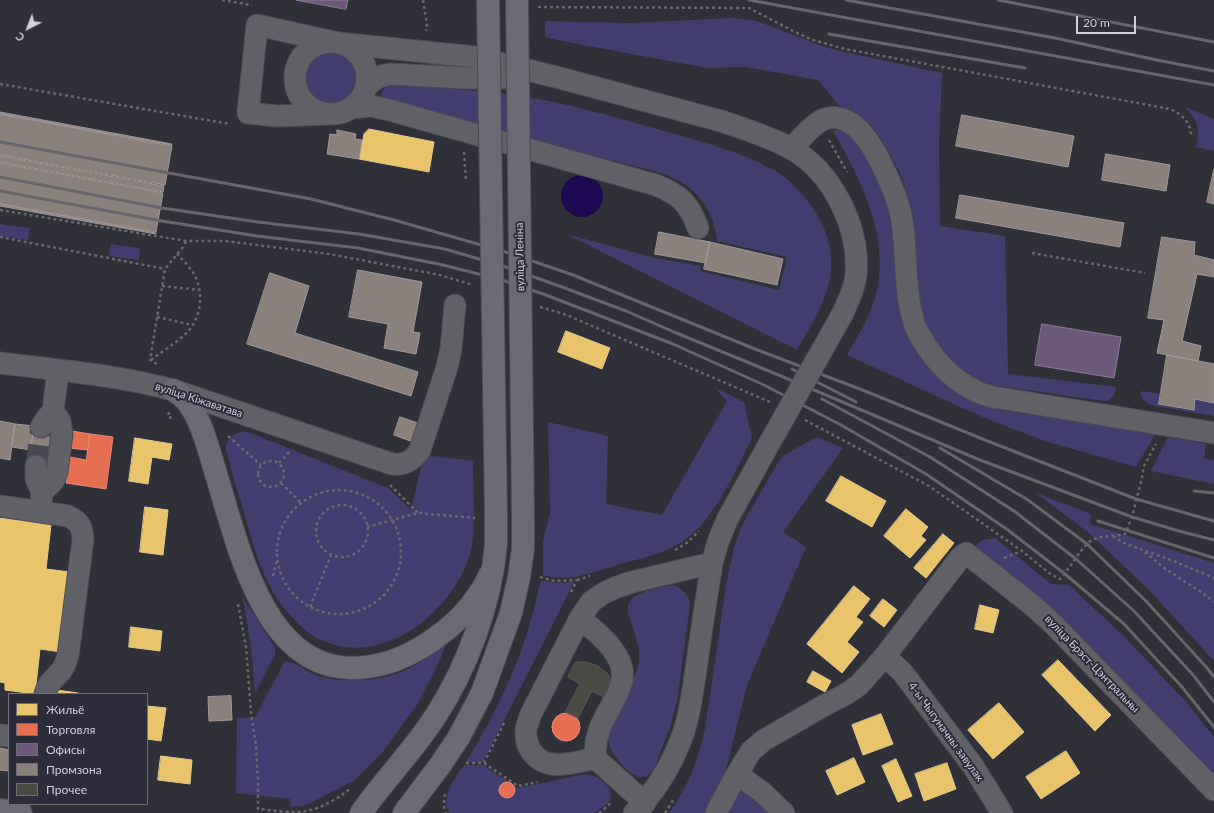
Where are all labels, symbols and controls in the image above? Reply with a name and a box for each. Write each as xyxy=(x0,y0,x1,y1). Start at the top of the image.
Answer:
north arrow xyxy=(8,8,48,48)
scale bar xyxy=(1078,8,1138,34)
text: 20 m xyxy=(1083,15,1110,30)
text: С xyxy=(13,30,27,45)
street label: вуліца Леніна xyxy=(513,223,527,291)
street label: вуліца Кіжаватава xyxy=(154,380,244,420)
street label: вуліца Брэст-Цэнтральны xyxy=(1042,613,1142,715)
street label: 4-ы Чыгуначны завулак xyxy=(906,680,986,784)
legend xyxy=(8,693,148,805)
text: Жильё xyxy=(46,702,84,717)
text: Торговля xyxy=(46,722,96,737)
text: Офисы xyxy=(46,742,85,757)
text: Промзона xyxy=(46,762,102,777)
text: Прочее xyxy=(46,782,87,797)

